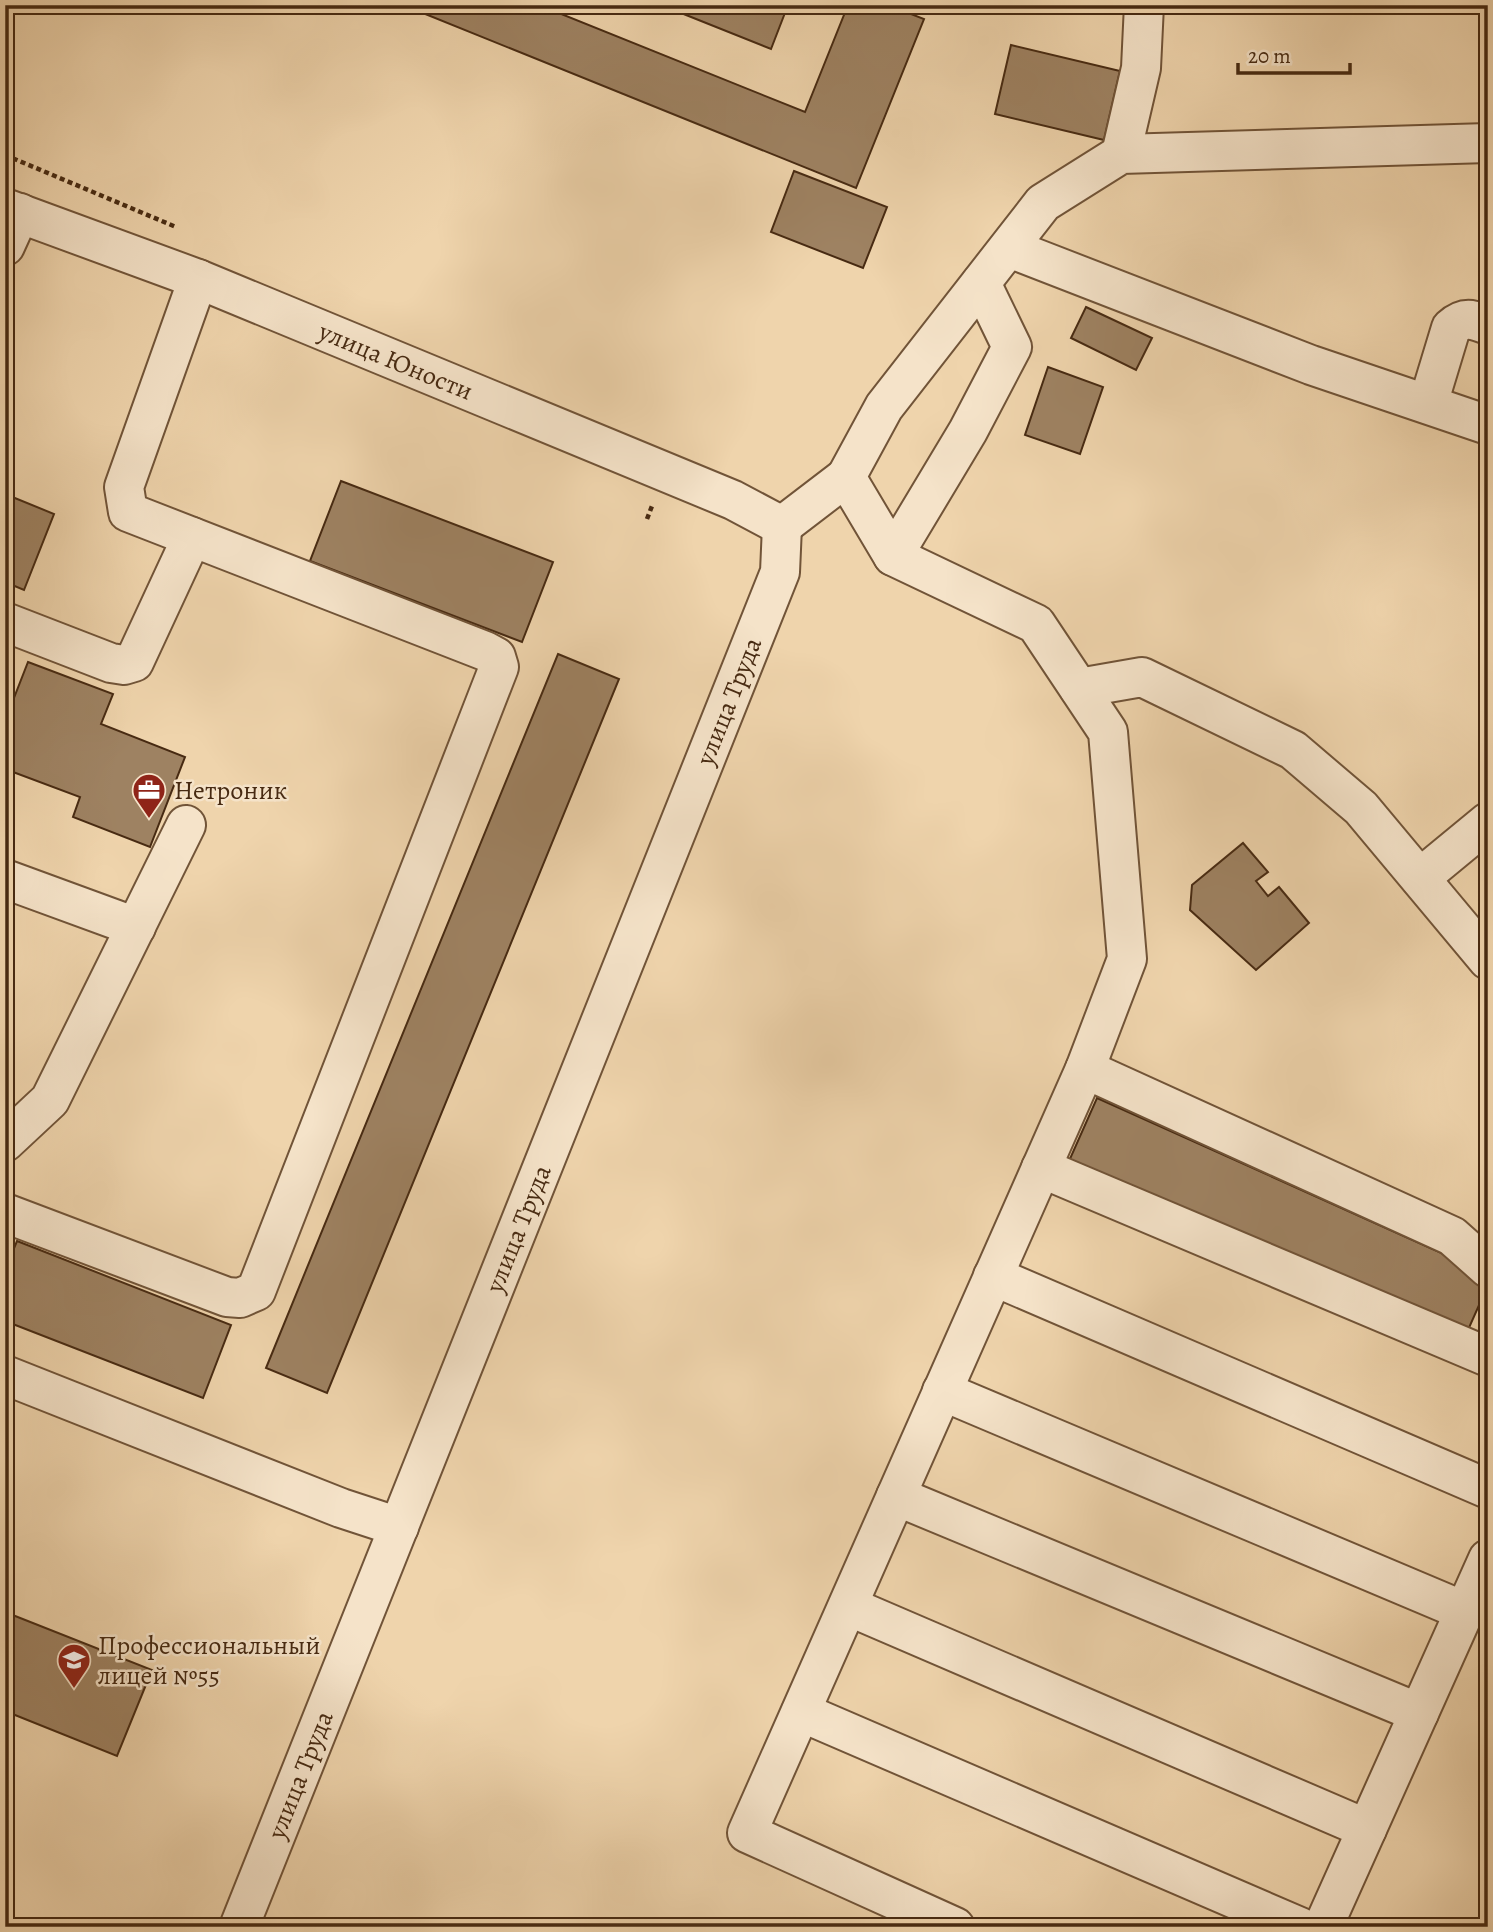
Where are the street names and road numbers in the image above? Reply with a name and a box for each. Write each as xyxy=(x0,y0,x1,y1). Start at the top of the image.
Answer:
street label: улица Юности xyxy=(313,313,479,408)
street label: улица Труда xyxy=(687,632,770,771)
street label: улица Труда xyxy=(476,1160,559,1299)
street label: улица Труда xyxy=(258,1706,341,1845)

